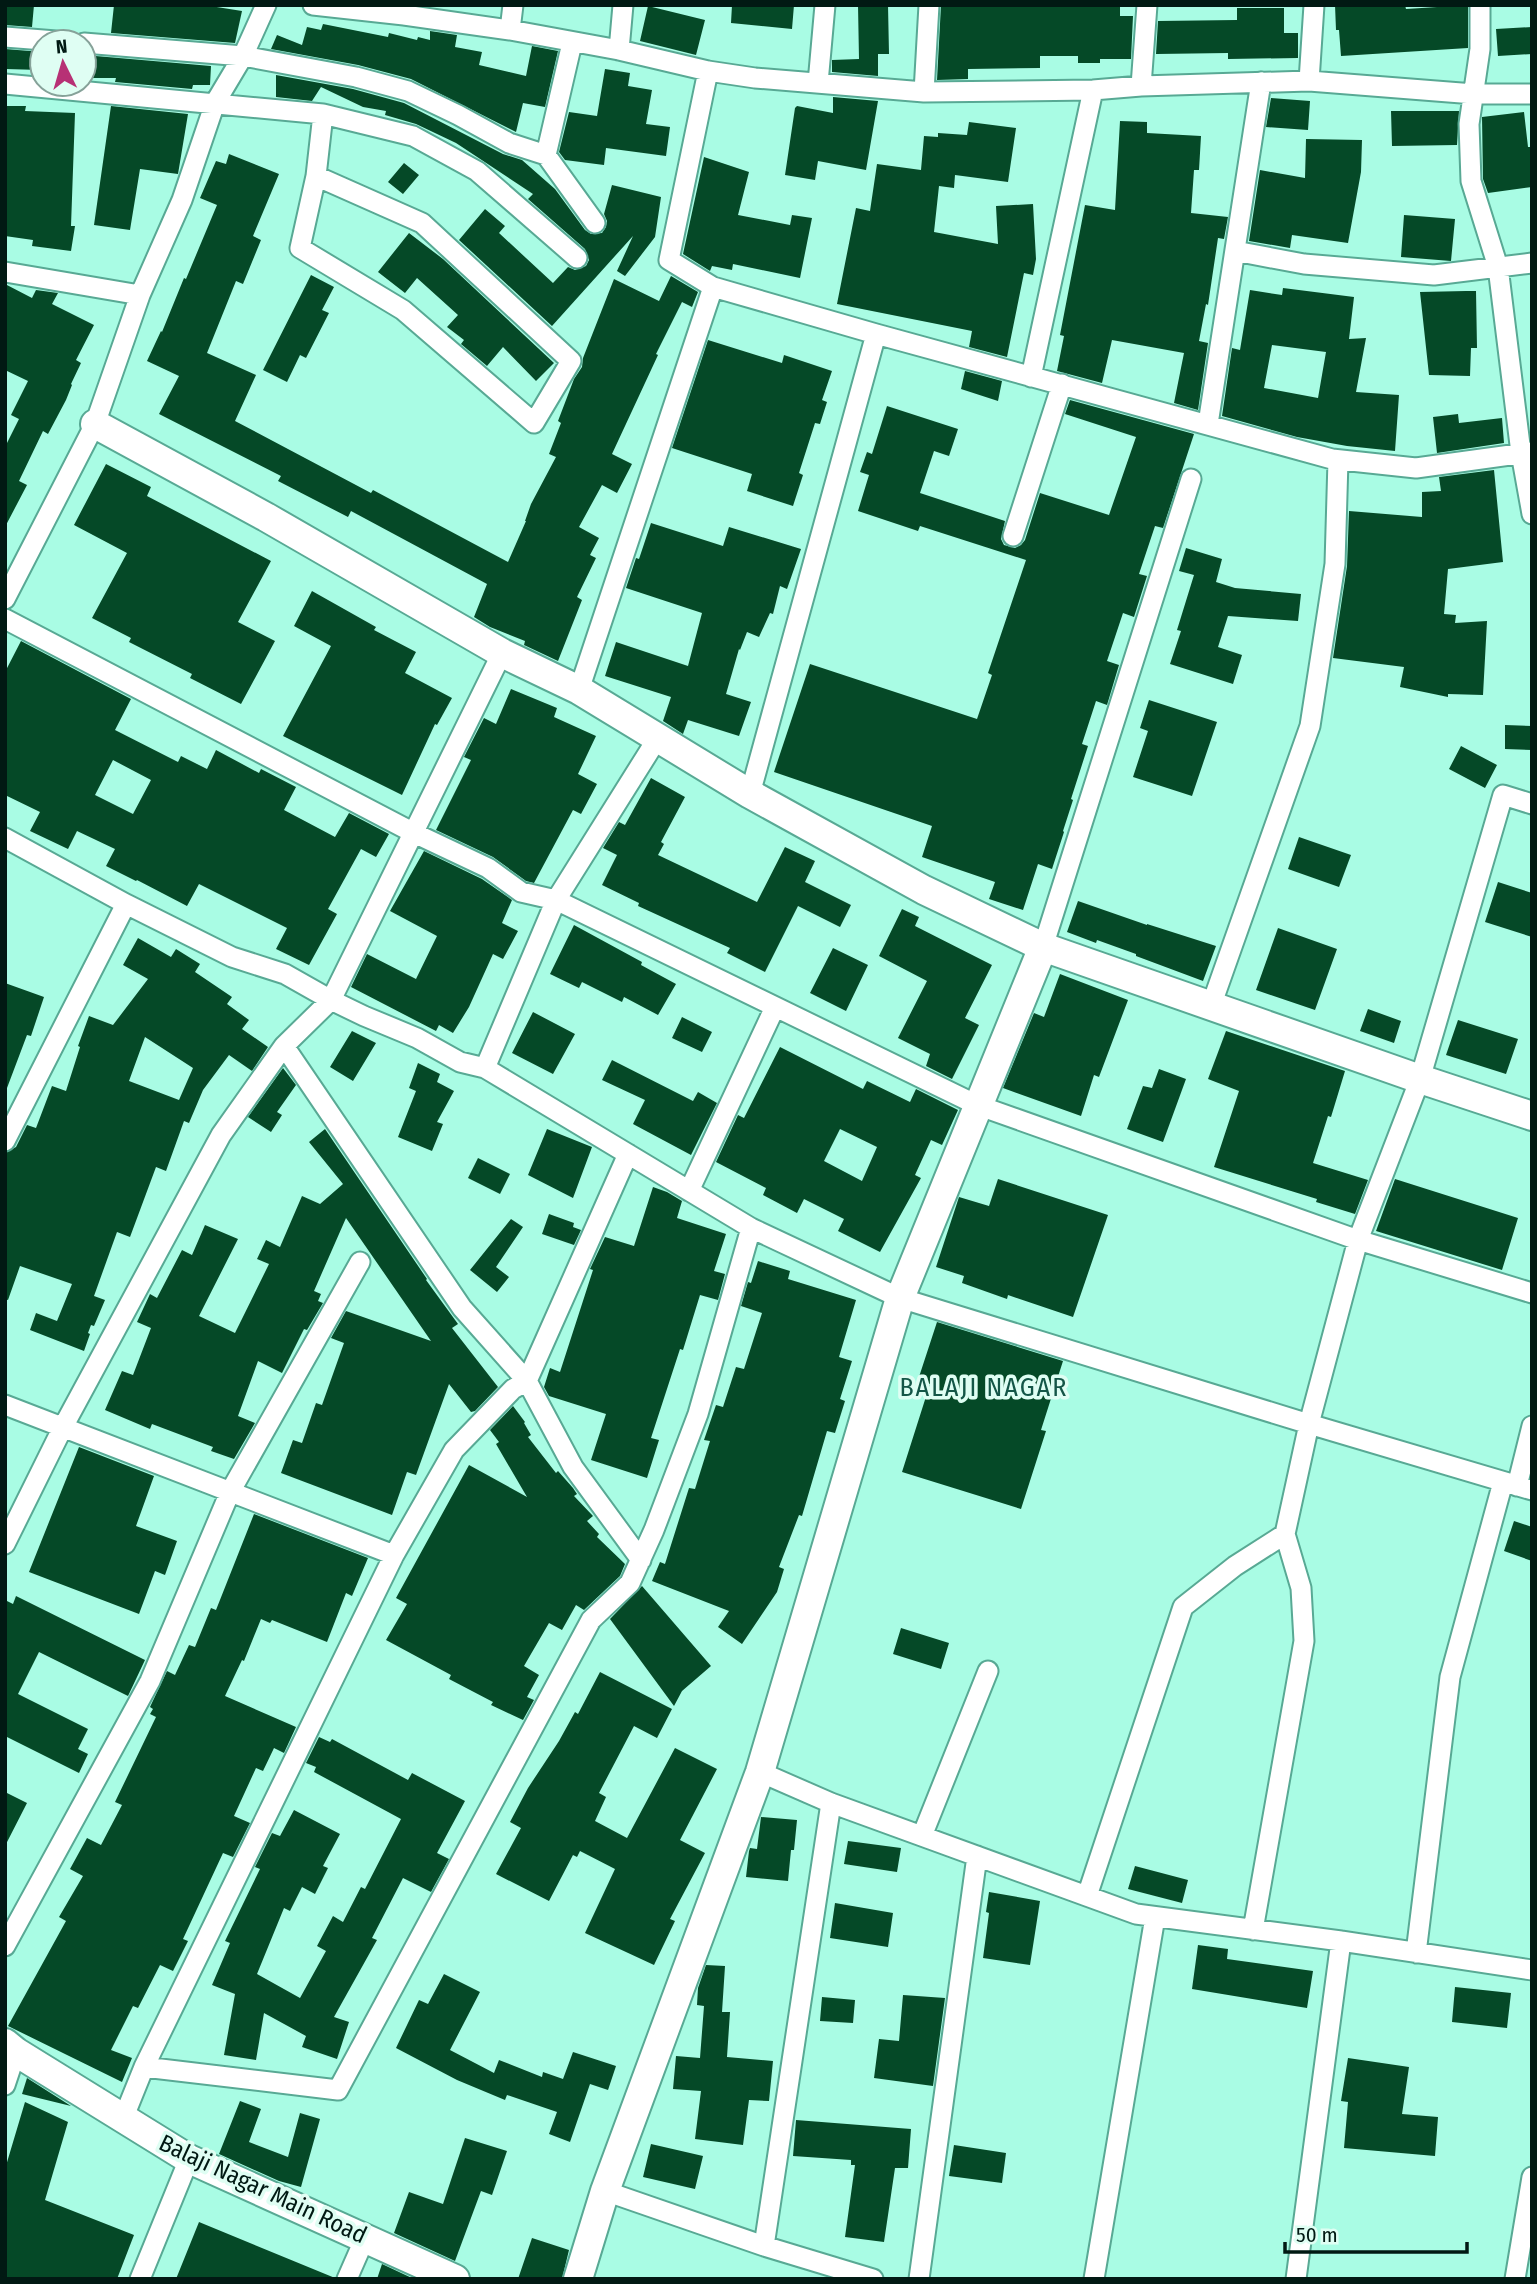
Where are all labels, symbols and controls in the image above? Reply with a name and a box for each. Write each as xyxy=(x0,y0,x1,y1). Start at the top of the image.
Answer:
north arrow xyxy=(28,28,98,98)
text: N xyxy=(55,35,68,59)
district label: BALAJI NAGAR xyxy=(900,1372,1068,1403)
street label: Balaji Nagar Main Road xyxy=(155,2129,371,2249)
scale bar xyxy=(1285,2210,1467,2254)
text: 50 m xyxy=(1296,2222,1338,2248)

